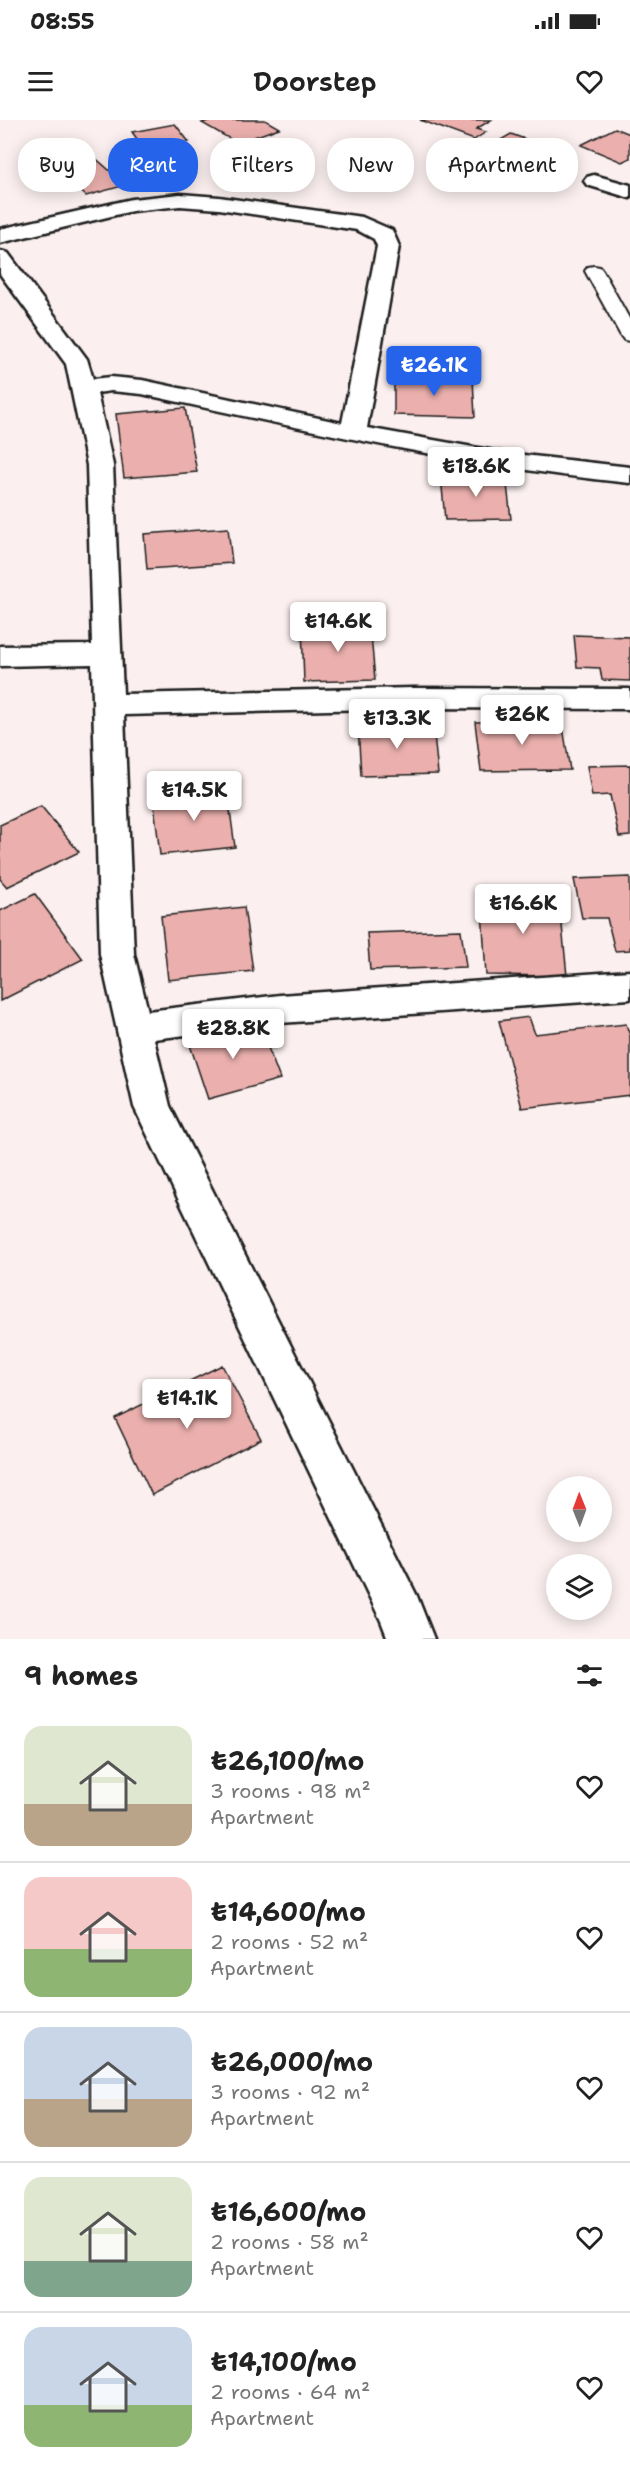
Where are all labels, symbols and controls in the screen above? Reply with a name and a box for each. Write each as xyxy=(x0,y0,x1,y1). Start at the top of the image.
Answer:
text: 08:55 xyxy=(30,7,95,36)
text: Doorstep xyxy=(253,63,377,100)
icon: menu xyxy=(24,65,57,98)
icon: heart xyxy=(573,65,606,98)
chip: Buy xyxy=(18,138,96,192)
chip: Rent xyxy=(108,138,198,192)
chip: Filters xyxy=(210,138,315,192)
chip: New xyxy=(327,138,414,192)
chip: Apartment xyxy=(426,138,578,192)
pin: ₺26.1K xyxy=(385,346,483,397)
text: ₺26.1K xyxy=(400,352,468,378)
pin: ₺18.6K xyxy=(427,447,525,498)
text: ₺18.6K xyxy=(442,453,510,479)
pin: ₺14.6K xyxy=(289,602,387,653)
text: ₺14.6K xyxy=(304,608,372,634)
pin: ₺26K xyxy=(486,695,558,746)
pin: ₺13.3K xyxy=(348,699,446,750)
text: ₺26K xyxy=(495,701,549,727)
text: ₺13.3K xyxy=(363,705,431,731)
pin: ₺14.5K xyxy=(145,771,243,822)
text: ₺14.5K xyxy=(161,777,227,803)
pin: ₺16.6K xyxy=(474,884,572,935)
text: ₺16.6K xyxy=(489,890,557,916)
pin: ₺28.8K xyxy=(184,1009,282,1060)
text: ₺28.8K xyxy=(196,1015,270,1041)
pin: ₺14.1K xyxy=(138,1379,236,1430)
text: ₺14.1K xyxy=(156,1385,218,1411)
north arrow xyxy=(546,1476,612,1542)
map controls xyxy=(546,1476,612,1620)
button: layers xyxy=(546,1554,612,1620)
text: 9 homes xyxy=(24,1658,138,1693)
icon: filters xyxy=(573,1659,606,1692)
text: ₺26,100/mo xyxy=(210,1743,364,1778)
icon: home xyxy=(72,1750,144,1822)
icon: heart xyxy=(573,1770,606,1803)
text: 3 rooms · 98 m² xyxy=(210,1778,371,1804)
text: Apartment xyxy=(210,1804,314,1830)
text: ₺14,600/mo xyxy=(210,1894,366,1929)
icon: home xyxy=(72,1901,144,1973)
icon: heart xyxy=(573,1921,606,1954)
text: 2 rooms · 52 m² xyxy=(210,1929,368,1955)
text: Apartment xyxy=(210,1955,314,1981)
text: ₺26,000/mo xyxy=(210,2044,373,2079)
icon: home xyxy=(72,2051,144,2123)
icon: heart xyxy=(573,2071,606,2104)
text: 3 rooms · 92 m² xyxy=(210,2079,370,2105)
text: Apartment xyxy=(210,2105,314,2131)
text: ₺16,600/mo xyxy=(210,2194,366,2229)
icon: home xyxy=(72,2201,144,2273)
icon: heart xyxy=(573,2221,606,2254)
text: 2 rooms · 58 m² xyxy=(210,2229,369,2255)
text: Apartment xyxy=(210,2255,314,2281)
text: ₺14,100/mo xyxy=(210,2344,357,2379)
icon: home xyxy=(72,2351,144,2423)
icon: heart xyxy=(573,2371,606,2404)
text: 2 rooms · 64 m² xyxy=(210,2379,370,2405)
text: Apartment xyxy=(210,2405,314,2431)

